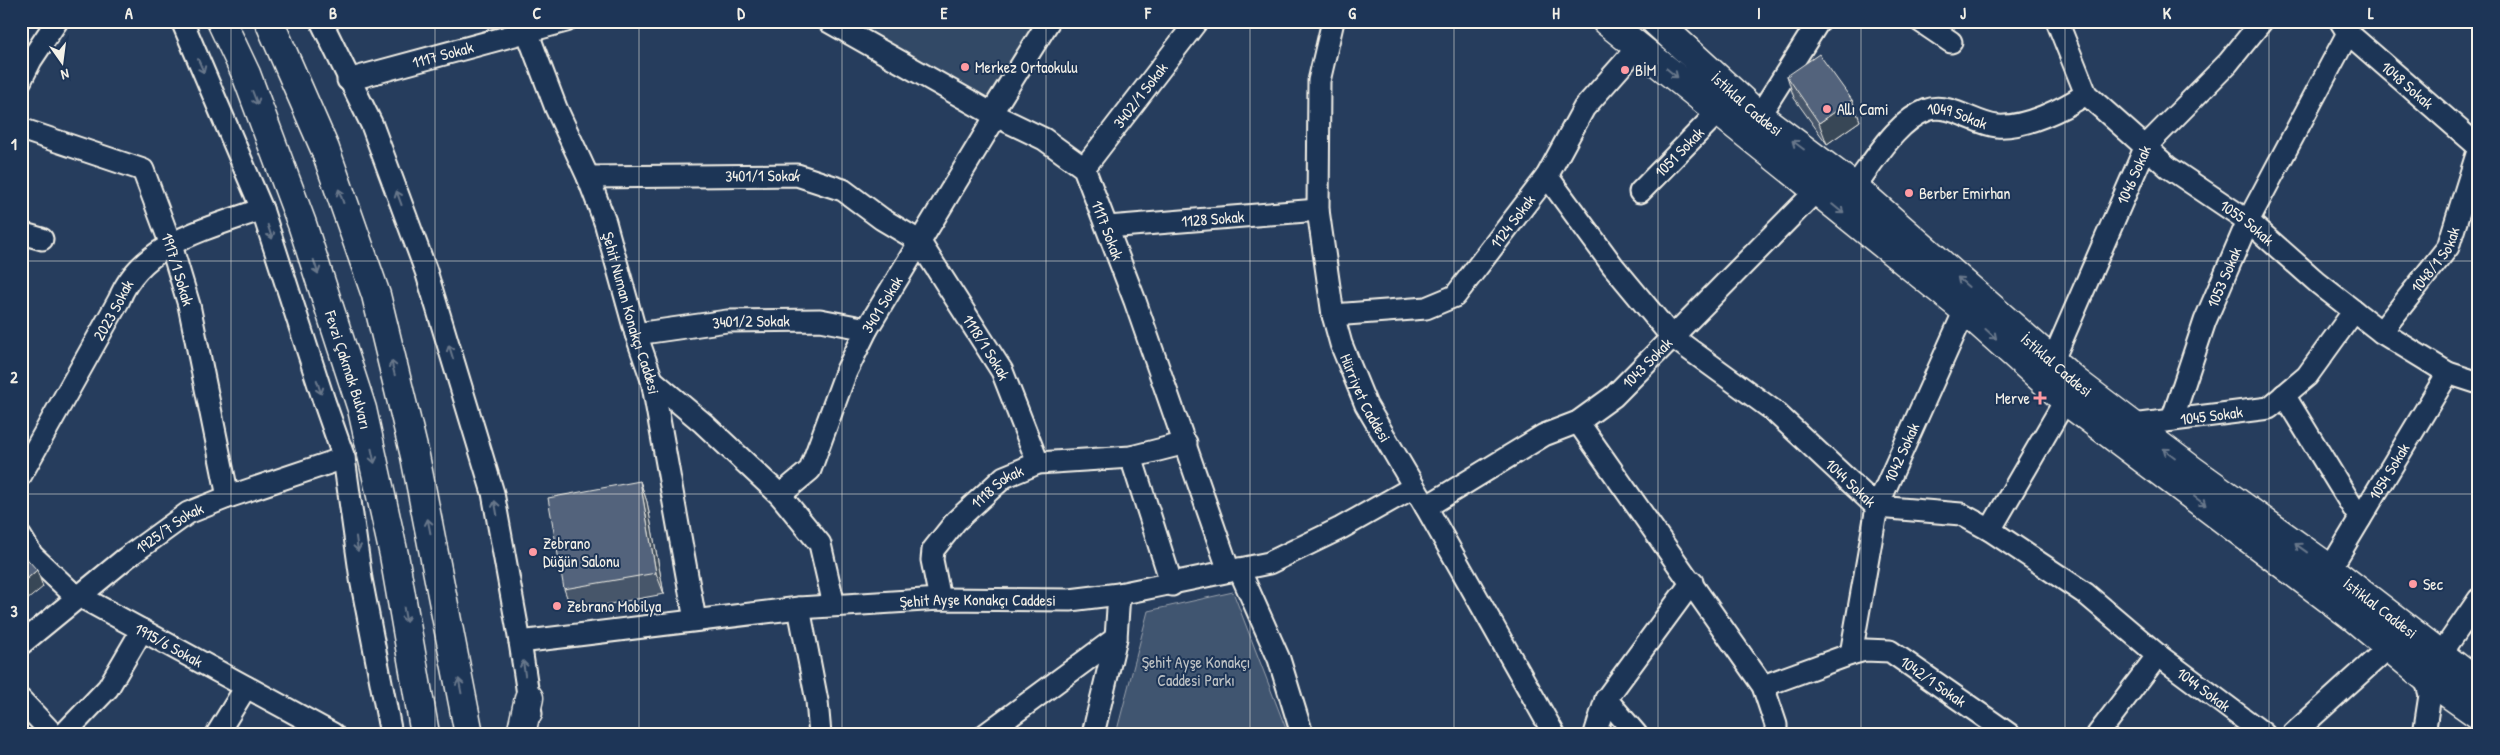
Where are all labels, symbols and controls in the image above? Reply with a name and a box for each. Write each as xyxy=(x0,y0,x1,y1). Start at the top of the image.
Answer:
text: A xyxy=(125,2,133,24)
text: B xyxy=(329,2,337,24)
text: C xyxy=(533,2,542,24)
text: D xyxy=(737,2,745,24)
text: E xyxy=(940,2,948,24)
text: F xyxy=(1144,2,1152,24)
text: G xyxy=(1348,2,1356,24)
text: H xyxy=(1552,2,1560,24)
text: I xyxy=(1757,2,1761,24)
text: J xyxy=(1960,2,1966,24)
text: K xyxy=(2163,2,2172,24)
text: L xyxy=(2368,2,2374,24)
street label: 1117 Sokak xyxy=(410,36,476,73)
north arrow xyxy=(38,38,88,88)
place label: Merkez Ortaokulu xyxy=(975,56,1078,78)
street label: 1048 Sokak xyxy=(2377,56,2439,114)
street label: 3402/1 Sokak xyxy=(1108,57,1173,132)
one-way arrow xyxy=(197,58,207,73)
place label: BİM xyxy=(1635,59,1656,81)
marker: Merkez Ortaokulu xyxy=(959,61,971,73)
marker: BİM xyxy=(1619,64,1631,76)
text: N xyxy=(59,65,71,85)
one-way arrow xyxy=(1665,67,1678,78)
street label: İstiklal Caddesi xyxy=(1707,67,1787,141)
one-way arrow xyxy=(251,89,260,105)
street label: 1049 Sokak xyxy=(1925,97,1991,134)
place label: Allı Cami xyxy=(1837,98,1888,120)
marker: Allı Cami xyxy=(1821,103,1833,115)
street label: 1051 Sokak xyxy=(1649,122,1709,182)
text: 1 xyxy=(11,133,17,155)
one-way arrow xyxy=(1791,140,1805,150)
street label: 1046 Sokak xyxy=(2111,141,2156,208)
street label: 3401/1 Sokak xyxy=(725,164,804,187)
place label: Berber Emirhan xyxy=(1919,182,2010,204)
marker: Berber Emirhan xyxy=(1903,187,1915,199)
one-way arrow xyxy=(336,189,345,204)
street label: 1124 Sokak xyxy=(1485,189,1540,252)
one-way arrow xyxy=(394,191,403,206)
street label: 1055 Sokak xyxy=(2216,194,2279,251)
street label: 1117 Sokak xyxy=(1086,197,1129,263)
one-way arrow xyxy=(1832,203,1845,214)
street label: 1128 Sokak xyxy=(1180,205,1245,232)
one-way arrow xyxy=(265,224,275,240)
street label: 1048/1 Sokak xyxy=(2405,224,2465,297)
street label: Şehit Numan Konakçı Caddesi xyxy=(597,229,665,396)
street label: 1917/1 Sokak xyxy=(156,230,200,309)
street label: 1053 Sokak xyxy=(2201,243,2247,311)
one-way arrow xyxy=(312,259,322,275)
street label: 3401 Sokak xyxy=(856,271,908,337)
street label: 2023 Sokak xyxy=(88,275,139,344)
one-way arrow xyxy=(1957,277,1970,288)
street label: Fevzi Çakmak Bulvarı xyxy=(319,307,377,431)
street label: 3401/2 Sokak xyxy=(711,309,790,334)
street label: 1118/1 Sokak xyxy=(958,310,1016,383)
one-way arrow xyxy=(1985,328,1998,340)
street label: İstiklal Caddesi xyxy=(2016,328,2097,402)
street label: 1043 Sokak xyxy=(1617,332,1677,393)
one-way arrow xyxy=(445,345,455,361)
street label: Hürriyet Caddesi xyxy=(1335,350,1396,446)
one-way arrow xyxy=(388,360,398,376)
text: 2 xyxy=(10,366,18,388)
one-way arrow xyxy=(315,379,325,395)
place label: Merve xyxy=(1995,387,2031,409)
marker: Merve xyxy=(2034,392,2046,404)
street label: 1045 Sokak xyxy=(2179,400,2244,430)
street label: 1042 Sokak xyxy=(1878,419,1925,486)
street label: 1054 Sokak xyxy=(2363,438,2415,504)
one-way arrow xyxy=(2163,447,2176,458)
one-way arrow xyxy=(368,448,378,464)
street label: 1044 Sokak xyxy=(1821,453,1881,512)
street label: 1118 Sokak xyxy=(966,459,1027,513)
one-way arrow xyxy=(2193,496,2206,507)
street label: 1925/7 Sokak xyxy=(131,497,207,558)
one-way arrow xyxy=(490,501,500,517)
one-way arrow xyxy=(423,519,433,535)
place label: Zebrano Düğün Salonu xyxy=(543,532,620,572)
one-way arrow xyxy=(352,536,362,552)
one-way arrow xyxy=(2294,543,2308,553)
marker: Zebrano Düğün Salonu xyxy=(527,546,539,558)
street label: İstiklal Caddesi xyxy=(2339,572,2422,643)
place label: Sec xyxy=(2423,573,2444,595)
marker: Sec xyxy=(2407,578,2419,590)
street label: Şehit Ayşe Konakçı Caddesi xyxy=(899,588,1056,613)
place label: Zebrano Mobilya xyxy=(567,595,661,617)
text: 3 xyxy=(10,600,18,622)
marker: Zebrano Mobilya xyxy=(551,600,563,612)
one-way arrow xyxy=(400,607,410,623)
street label: 1915/6 Sokak xyxy=(131,617,207,672)
street label: 1042/1 Sokak xyxy=(1896,650,1971,712)
park label: Şehit Ayşe Konakçı Caddesi Parkı xyxy=(1142,651,1250,691)
one-way arrow xyxy=(519,661,529,677)
street label: 1044 Sokak xyxy=(2172,662,2236,717)
one-way arrow xyxy=(454,678,464,694)

